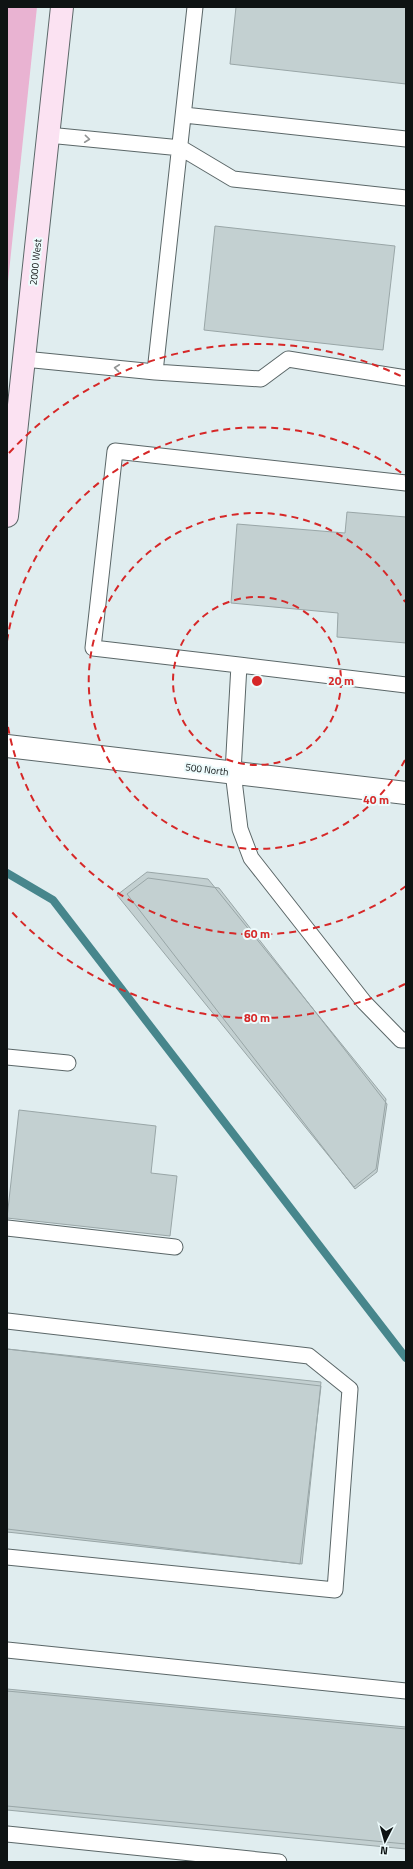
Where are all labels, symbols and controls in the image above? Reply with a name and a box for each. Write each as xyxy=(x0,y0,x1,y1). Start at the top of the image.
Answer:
one-way arrow xyxy=(84,134,90,143)
street label: 2000 West xyxy=(26,238,45,286)
one-way arrow xyxy=(114,364,120,373)
text: 20 m xyxy=(328,671,354,690)
centre of rings xyxy=(250,674,264,688)
street label: 500 North xyxy=(185,759,229,780)
text: 40 m xyxy=(363,790,389,809)
text: 60 m xyxy=(244,924,270,943)
text: 80 m xyxy=(244,1008,270,1027)
north arrow xyxy=(365,1821,405,1861)
text: N xyxy=(379,1843,389,1859)

